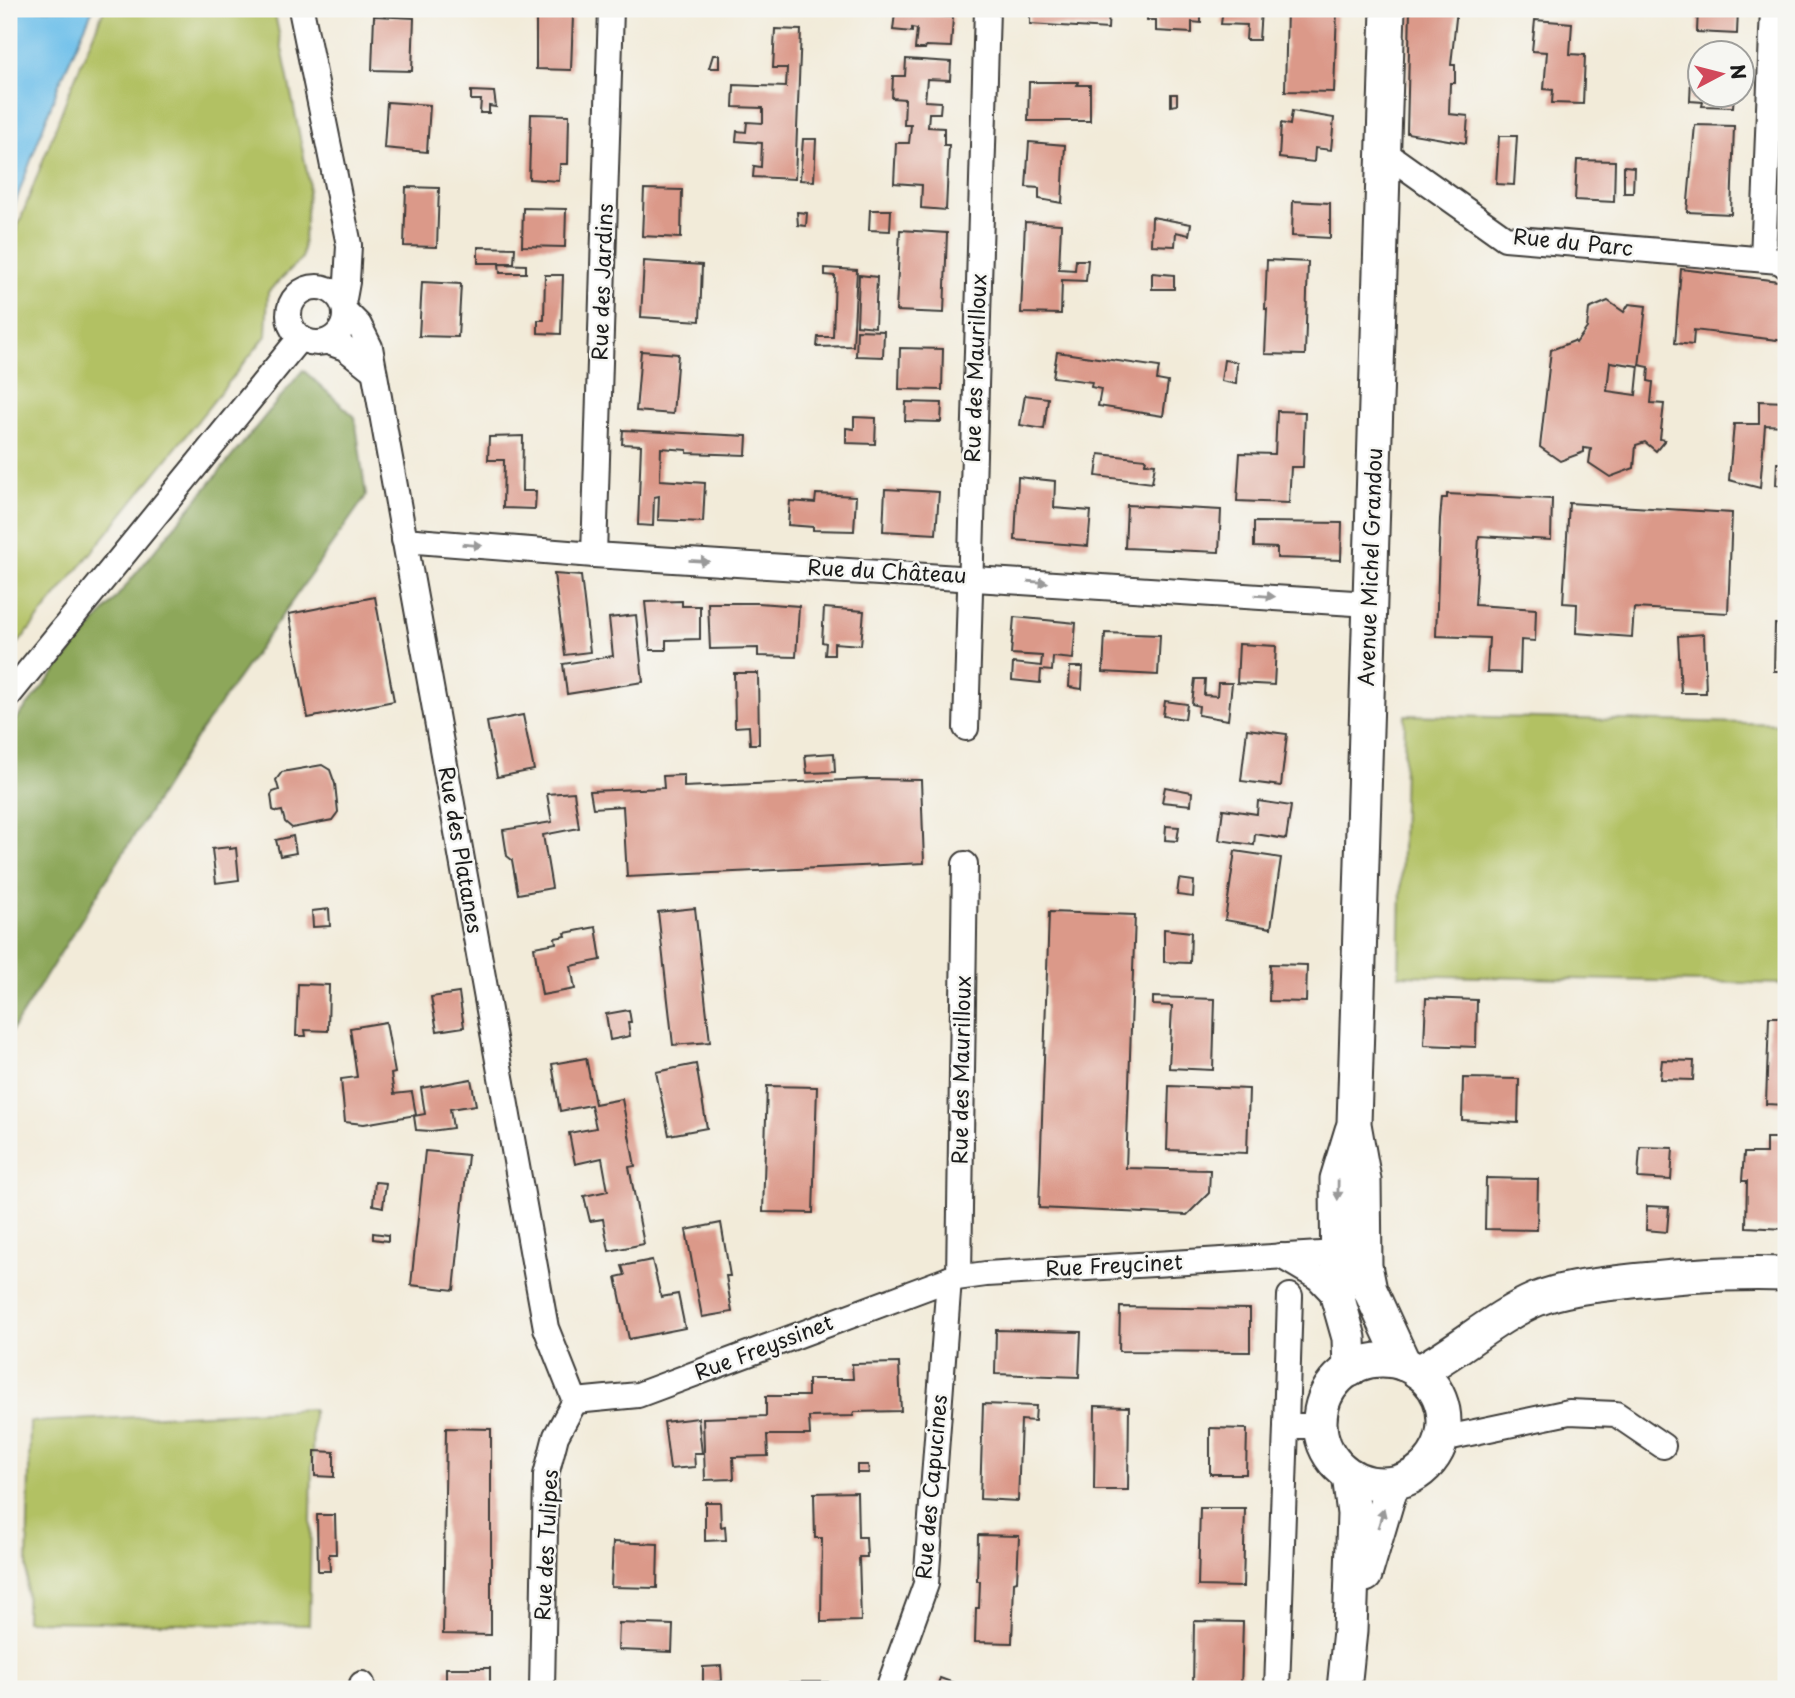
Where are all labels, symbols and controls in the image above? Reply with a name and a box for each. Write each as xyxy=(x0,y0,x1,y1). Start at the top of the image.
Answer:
north arrow xyxy=(1686,38,1756,108)
text: N xyxy=(1724,63,1754,81)
street label: Rue des Jardins xyxy=(582,203,620,361)
street label: Rue du Parc xyxy=(1512,219,1635,263)
street label: Rue des Maurilloux xyxy=(955,273,993,463)
street label: Avenue Michel Grandou xyxy=(1349,447,1389,687)
one-way arrow xyxy=(461,540,483,551)
street label: Rue du Château xyxy=(807,550,967,590)
one-way arrow xyxy=(688,556,710,567)
one-way arrow xyxy=(1028,576,1050,587)
one-way arrow xyxy=(1255,591,1277,602)
street label: Rue des Platanes xyxy=(432,764,492,936)
street label: Rue des Maurilloux xyxy=(942,975,978,1165)
one-way arrow xyxy=(1332,1180,1343,1202)
street label: Rue Freycinet xyxy=(1044,1244,1183,1284)
street label: Rue Freyssinet xyxy=(689,1305,837,1387)
street label: Rue des Capucines xyxy=(906,1393,954,1581)
street label: Rue des Tulipes xyxy=(525,1468,565,1621)
one-way arrow xyxy=(1376,1507,1386,1528)

